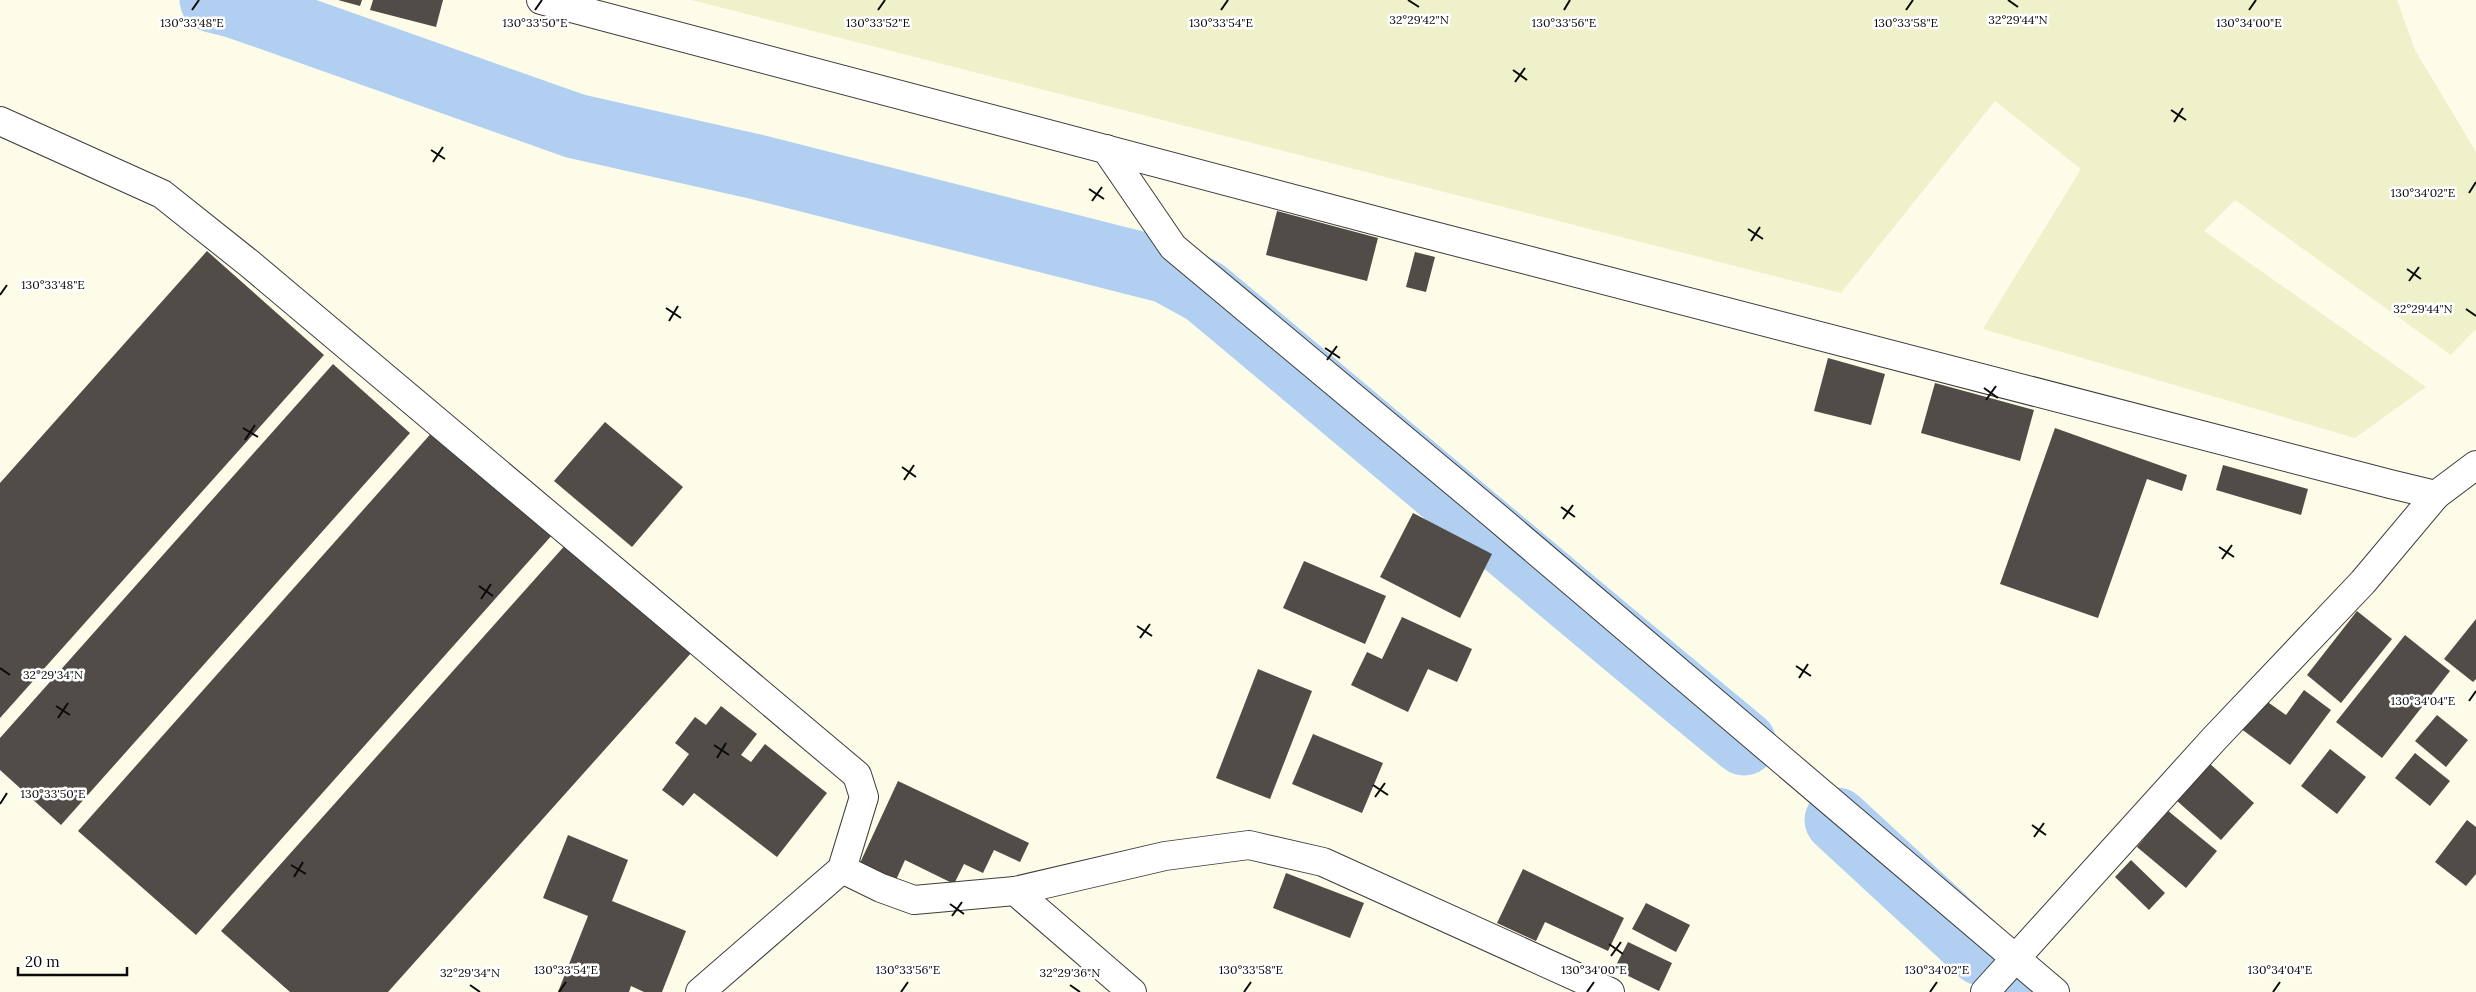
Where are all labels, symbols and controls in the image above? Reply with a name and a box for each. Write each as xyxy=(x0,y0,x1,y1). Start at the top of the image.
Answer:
text: 32°29'42"N xyxy=(1389,12,1449,27)
text: 32°29'44"N xyxy=(1988,12,2048,27)
text: 130°33'48"E xyxy=(160,15,224,30)
text: 130°33'50"E xyxy=(503,15,567,30)
text: 130°33'52"E xyxy=(846,15,910,30)
text: 130°33'54"E xyxy=(1189,15,1253,30)
text: 130°33'56"E xyxy=(1532,15,1596,30)
text: 130°33'58"E xyxy=(1874,15,1938,30)
text: 130°34'00"E xyxy=(2216,15,2282,30)
text: 130°34'02"E xyxy=(2391,185,2455,200)
text: 130°33'48"E xyxy=(21,277,85,292)
text: 32°29'44"N xyxy=(2393,301,2453,316)
text: 32°29'34"N xyxy=(23,667,83,682)
text: 130°34'04"E xyxy=(2391,693,2455,708)
text: 130°33'50"E xyxy=(21,786,85,801)
scale bar xyxy=(18,944,126,976)
text: 20 m xyxy=(25,952,60,971)
text: 130°33'54"E xyxy=(534,962,598,977)
text: 130°33'56"E xyxy=(876,962,940,977)
text: 130°33'58"E xyxy=(1219,962,1283,977)
text: 130°34'00"E xyxy=(1561,962,1627,977)
text: 130°34'02"E xyxy=(1905,962,1969,977)
text: 130°34'04"E xyxy=(2248,962,2312,977)
text: 32°29'34"N xyxy=(440,965,500,980)
text: 32°29'36"N xyxy=(1040,965,1100,980)

